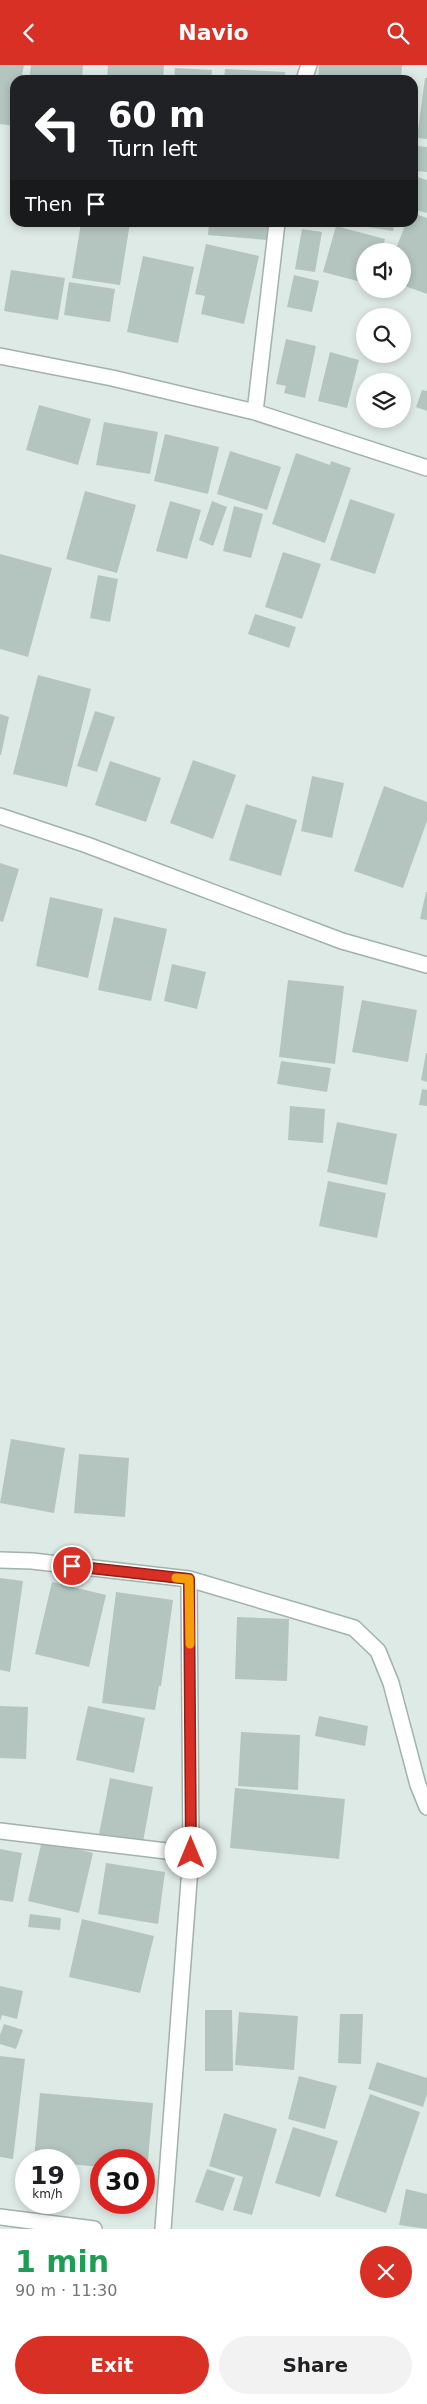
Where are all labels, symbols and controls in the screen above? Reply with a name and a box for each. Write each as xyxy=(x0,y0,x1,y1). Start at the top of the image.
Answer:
icon: back xyxy=(15,19,43,47)
icon: search xyxy=(384,19,412,47)
text: Navio xyxy=(178,20,249,45)
icon: left xyxy=(25,95,90,160)
text: 60 m xyxy=(108,95,205,135)
text: Turn left xyxy=(108,136,197,161)
icon: arrive xyxy=(82,190,110,218)
text: Then xyxy=(25,193,72,215)
map controls xyxy=(356,243,411,428)
button: sound xyxy=(356,243,411,298)
button: search xyxy=(356,308,411,363)
button: layers xyxy=(356,373,411,428)
pin xyxy=(51,1545,93,1587)
icon: arrive xyxy=(58,1552,86,1580)
position arrow xyxy=(164,1826,216,1878)
speed limit sign: 30 xyxy=(90,2149,155,2214)
text: 19 xyxy=(30,2161,65,2190)
text: km/h xyxy=(32,2187,63,2201)
text: 1 min xyxy=(15,2244,109,2279)
button: close xyxy=(360,2246,412,2298)
text: 90 m · 11:30 xyxy=(15,2281,117,2300)
button: Exit xyxy=(15,2336,209,2394)
button: Share xyxy=(219,2336,412,2394)

